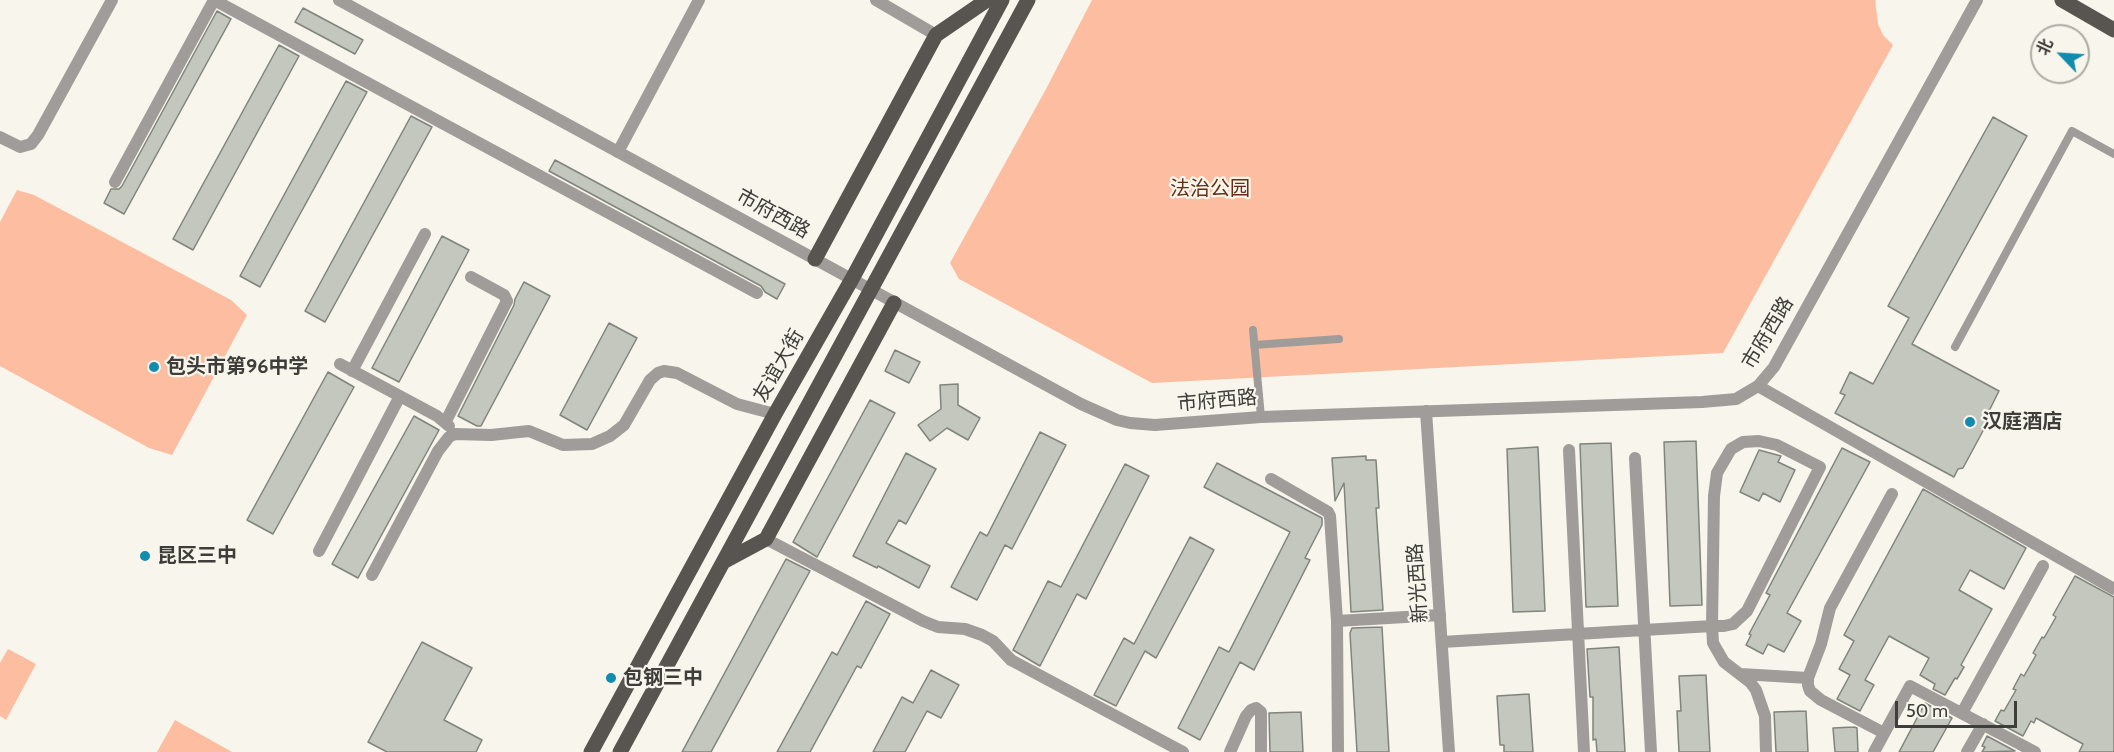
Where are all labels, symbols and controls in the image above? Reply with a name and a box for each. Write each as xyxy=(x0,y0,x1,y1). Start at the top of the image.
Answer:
north arrow xyxy=(2030,24,2090,84)
text: 北 xyxy=(2033,36,2057,58)
park label: 法治公园 xyxy=(1170,177,1250,201)
street label: 市府西路 xyxy=(732,184,814,244)
street label: 市府西路 xyxy=(1737,293,1799,373)
street label: 友谊大街 xyxy=(749,325,809,407)
place label: 包头市第96中学 xyxy=(166,355,308,379)
marker: 包头市第96中学 xyxy=(147,360,161,374)
street label: 市府西路 xyxy=(1176,386,1258,416)
place label: 汉庭酒店 xyxy=(1982,410,2062,434)
marker: 汉庭酒店 xyxy=(1963,415,1977,429)
street label: 新光西路 xyxy=(1403,542,1433,624)
place label: 昆区三中 xyxy=(157,544,237,568)
marker: 昆区三中 xyxy=(138,549,152,563)
place label: 包钢三中 xyxy=(623,666,703,690)
marker: 包钢三中 xyxy=(604,671,618,685)
scale bar xyxy=(1898,689,2020,727)
text: 50 m xyxy=(1906,700,1948,722)

